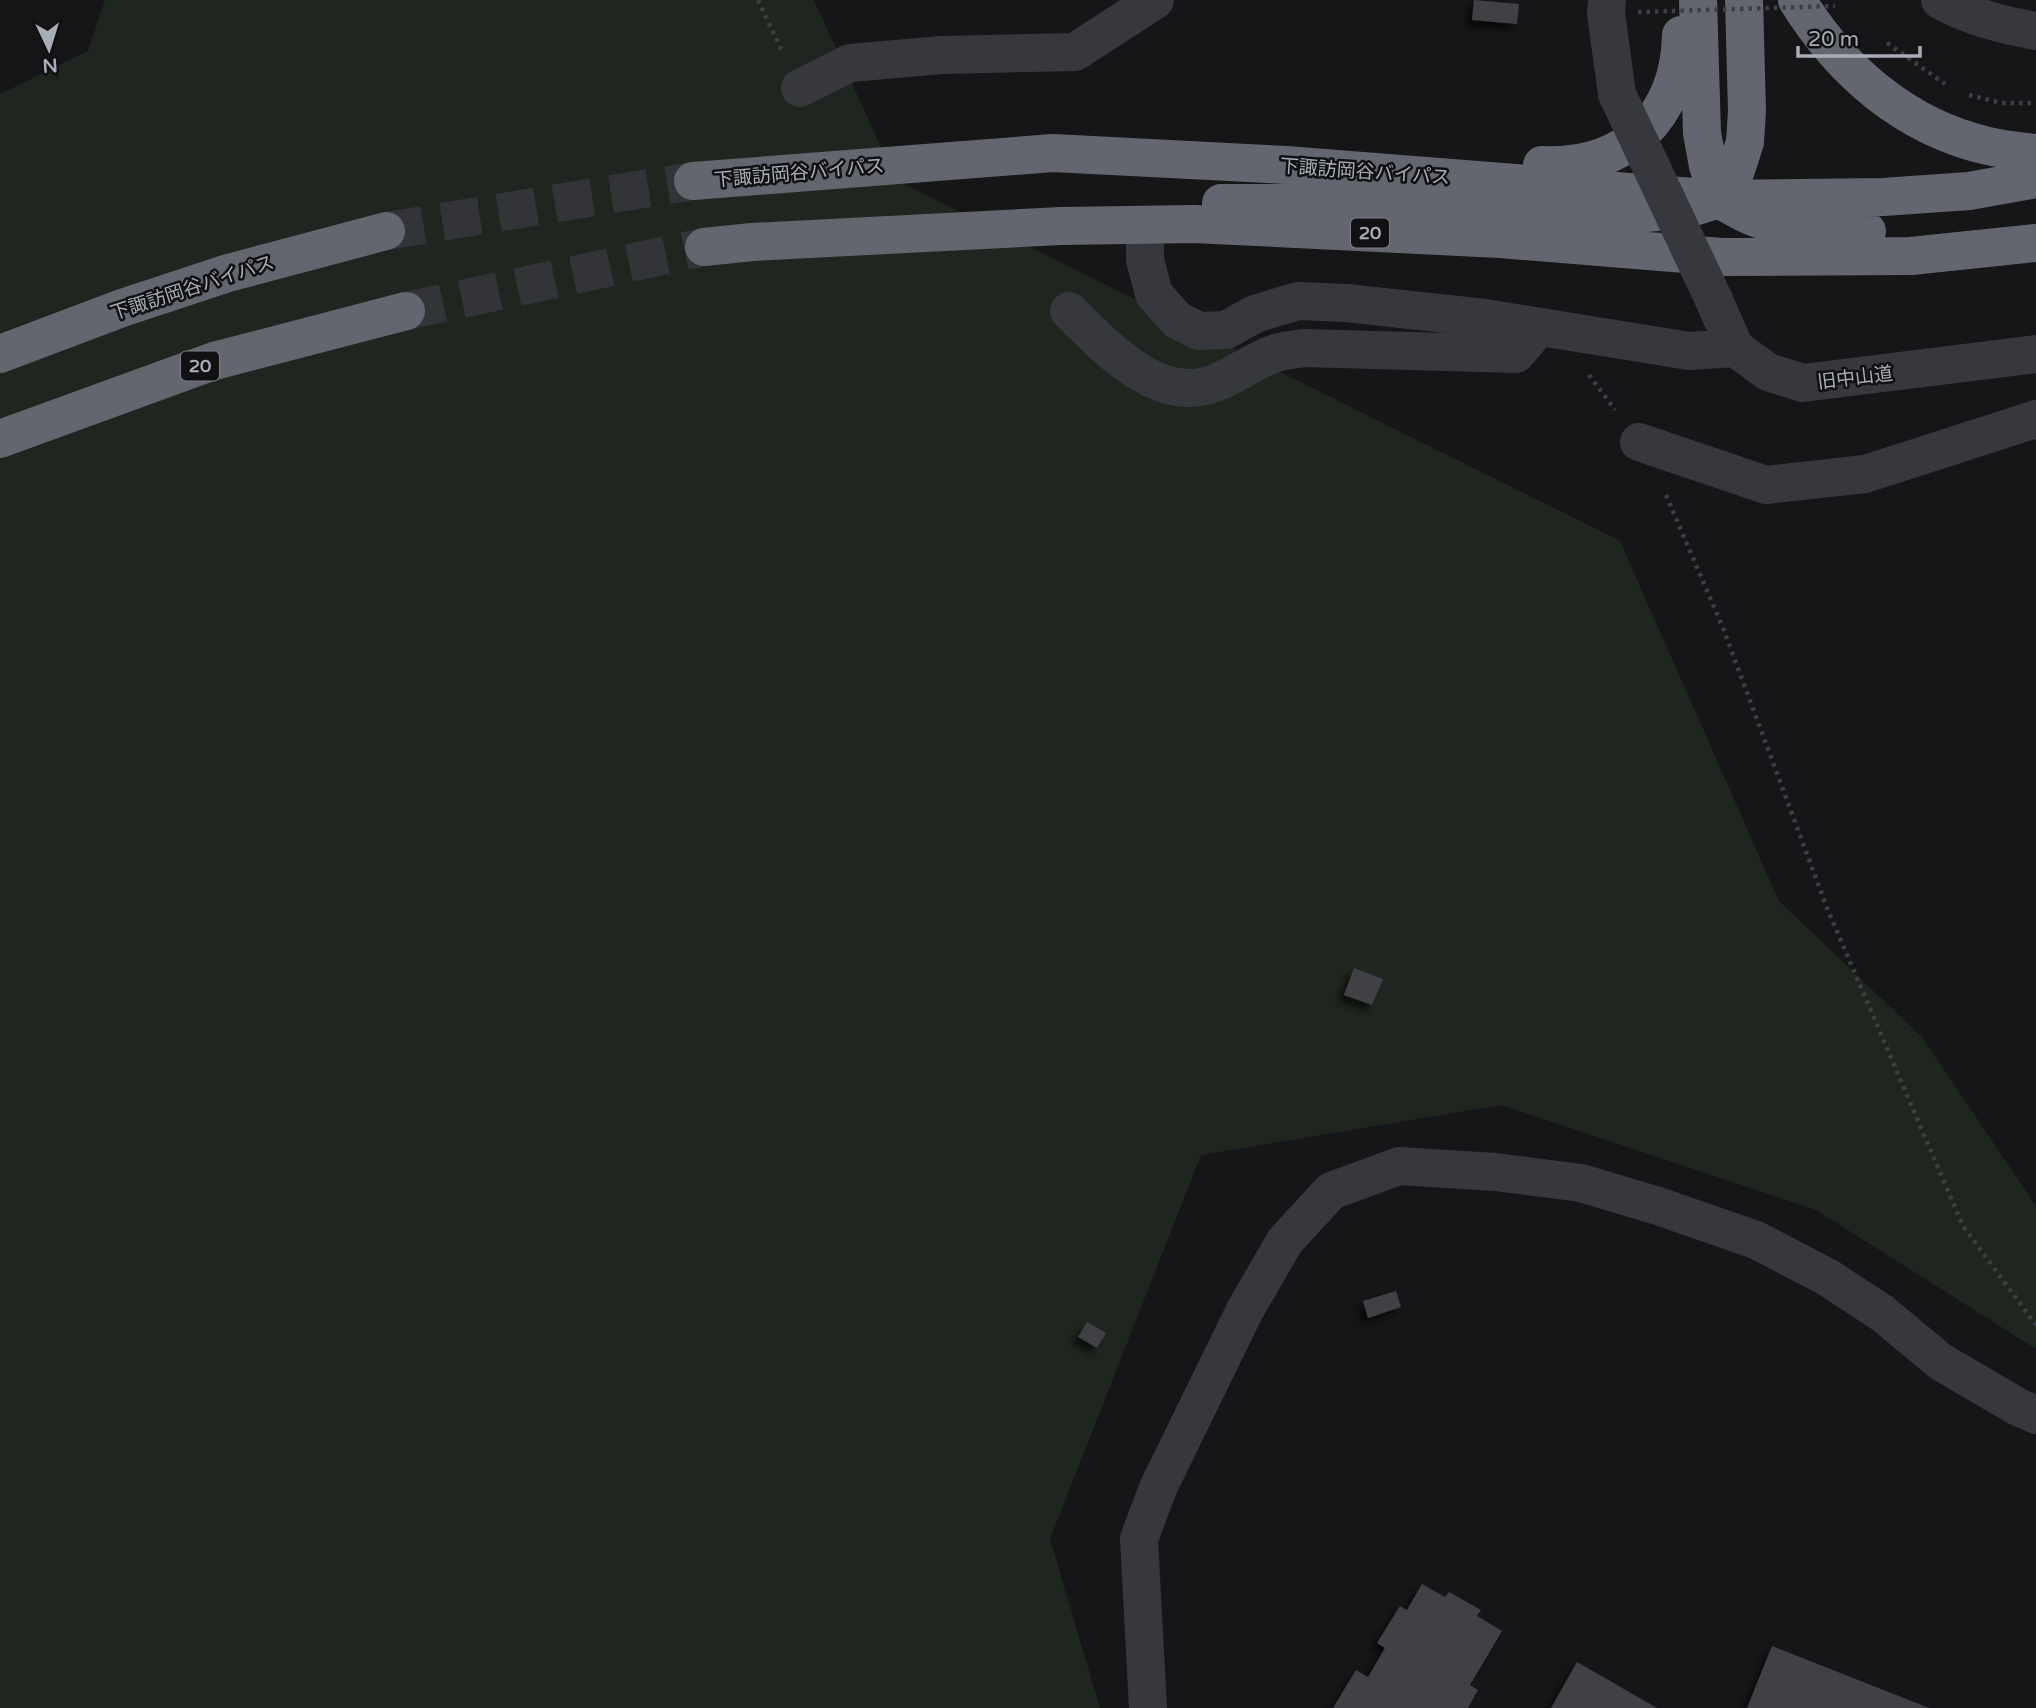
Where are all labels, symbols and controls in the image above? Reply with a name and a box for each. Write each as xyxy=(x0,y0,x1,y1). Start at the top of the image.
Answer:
north arrow xyxy=(14,14,84,84)
scale bar xyxy=(1798,14,1920,58)
text: 20 m xyxy=(1808,27,1859,52)
text: N xyxy=(42,53,58,76)
street label: 下諏訪岡谷バイパス xyxy=(713,155,885,191)
street label: 下諏訪岡谷バイパス xyxy=(1279,155,1451,189)
road number: 20 xyxy=(1351,218,1389,247)
street label: 下諏訪岡谷バイパス xyxy=(108,251,277,325)
road number: 20 xyxy=(181,352,219,380)
street label: 旧中山道 xyxy=(1816,362,1894,394)

